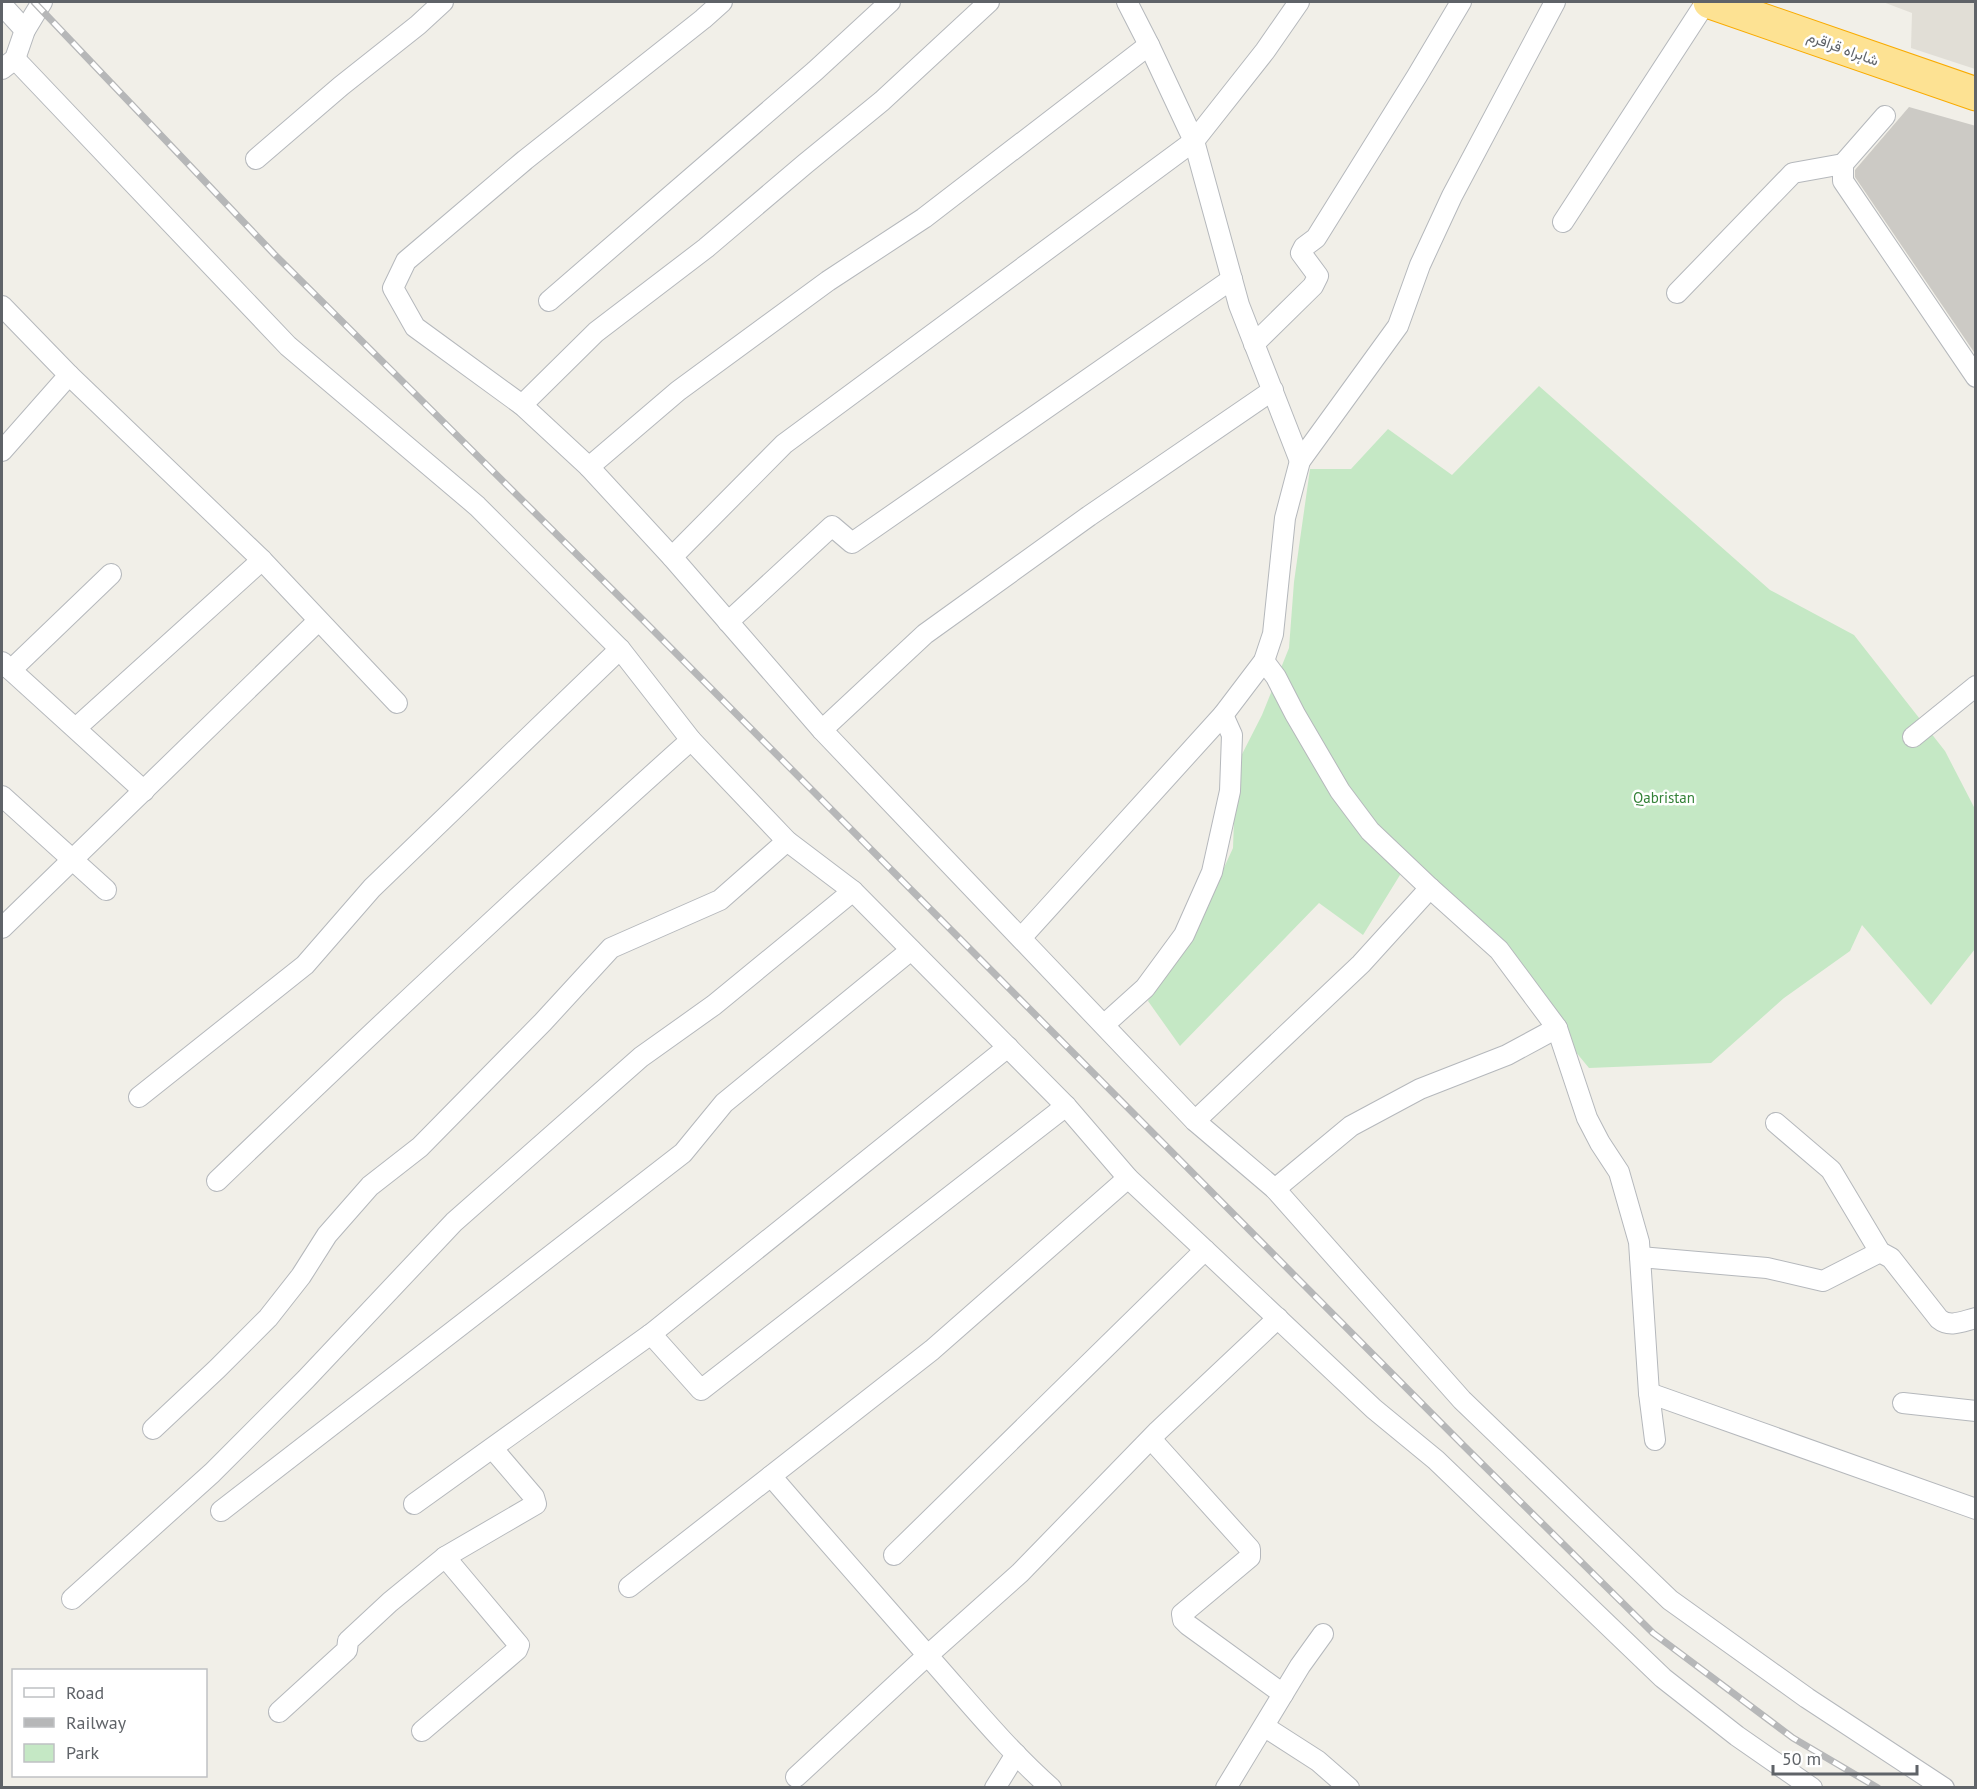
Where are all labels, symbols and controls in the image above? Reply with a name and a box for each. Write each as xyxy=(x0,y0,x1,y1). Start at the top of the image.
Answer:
street label: شاہراہ قراقرم xyxy=(1804,26,1882,71)
park label: Qabristan xyxy=(1633,788,1695,807)
legend xyxy=(12,1669,207,1777)
text: Road xyxy=(66,1681,104,1704)
text: Railway xyxy=(66,1711,127,1734)
scale bar xyxy=(1773,1738,1917,1776)
text: Park xyxy=(66,1741,99,1764)
text: 50 m xyxy=(1782,1747,1821,1770)

